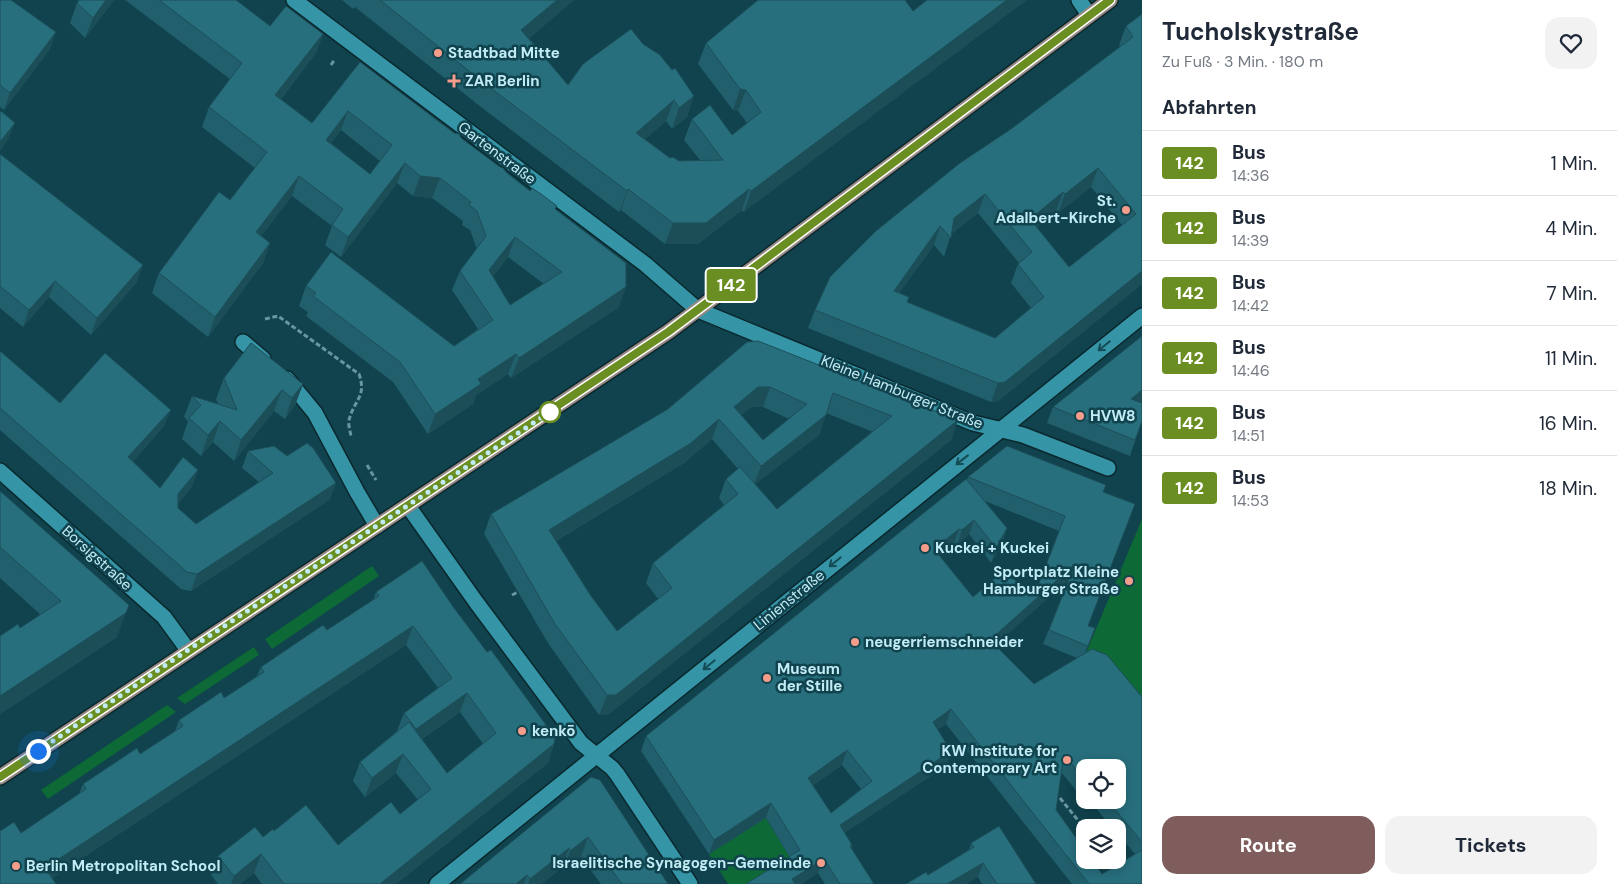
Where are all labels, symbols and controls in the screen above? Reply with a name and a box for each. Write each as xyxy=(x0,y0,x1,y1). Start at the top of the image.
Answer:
text: Tucholskystraße xyxy=(1162,16,1359,47)
button: heart xyxy=(1545,17,1597,69)
place label: Stadtbad Mitte xyxy=(448,43,560,63)
marker: Stadtbad Mitte xyxy=(432,47,444,59)
text: Zu Fuß · 3 Min. · 180 m xyxy=(1162,51,1323,72)
place label: ZAR Berlin xyxy=(465,71,539,91)
marker: ZAR Berlin xyxy=(447,74,461,88)
text: Abfahrten xyxy=(1162,95,1256,120)
street label: Gartenstraße xyxy=(454,117,540,189)
text: Bus xyxy=(1232,140,1266,165)
text: 142 xyxy=(1175,151,1204,175)
text: 1 Min. xyxy=(1551,151,1597,176)
text: 14:36 xyxy=(1232,165,1269,186)
place label: St. Adalbert-Kirche xyxy=(996,191,1116,228)
marker: St. Adalbert-Kirche xyxy=(1120,204,1132,216)
text: Bus xyxy=(1232,205,1266,230)
text: 142 xyxy=(1175,216,1204,240)
text: 4 Min. xyxy=(1545,216,1597,241)
text: 14:39 xyxy=(1232,230,1269,251)
line badge: 142 xyxy=(702,269,760,301)
text: Bus xyxy=(1232,270,1266,295)
text: 142 xyxy=(717,273,745,297)
text: 142 xyxy=(1175,281,1204,305)
text: 7 Min. xyxy=(1547,281,1597,306)
text: 14:42 xyxy=(1232,295,1269,316)
text: Bus xyxy=(1232,335,1266,360)
one-way arrow xyxy=(1098,341,1111,352)
text: 142 xyxy=(1175,346,1204,370)
text: 11 Min. xyxy=(1545,346,1597,371)
street label: Kleine Hamburger Straße xyxy=(818,350,986,434)
text: 14:46 xyxy=(1232,360,1270,381)
text: Bus xyxy=(1232,400,1266,425)
unlabelled marker xyxy=(539,401,561,423)
place label: HVW8 xyxy=(1090,406,1135,426)
marker: HVW8 xyxy=(1074,410,1086,422)
text: 142 xyxy=(1175,411,1204,435)
text: 16 Min. xyxy=(1539,411,1597,436)
text: 14:51 xyxy=(1232,425,1265,446)
one-way arrow xyxy=(956,455,969,466)
text: Bus xyxy=(1232,465,1266,490)
text: 142 xyxy=(1175,476,1204,500)
text: 18 Min. xyxy=(1539,476,1597,501)
text: 14:53 xyxy=(1232,490,1269,511)
street label: Borsigstraße xyxy=(58,521,136,595)
place label: Kuckei + Kuckei xyxy=(935,538,1049,558)
marker: Kuckei + Kuckei xyxy=(919,542,931,554)
one-way arrow xyxy=(829,557,842,568)
place label: Sportplatz Kleine Hamburger Straße xyxy=(983,562,1119,599)
street label: Linienstraße xyxy=(749,565,829,635)
marker: Sportplatz Kleine Hamburger Straße xyxy=(1123,575,1135,587)
place label: neugerriemschneider xyxy=(865,632,1023,652)
marker: neugerriemschneider xyxy=(849,636,861,648)
one-way arrow xyxy=(703,659,716,670)
place label: Museum der Stille xyxy=(777,659,842,696)
marker: Museum der Stille xyxy=(761,672,773,684)
place label: kenkō xyxy=(532,721,576,741)
marker: kenkō xyxy=(516,725,528,737)
your location xyxy=(26,739,51,764)
place label: KW Institute for Contemporary Art xyxy=(922,741,1057,778)
marker: KW Institute for Contemporary Art xyxy=(1061,754,1073,766)
map controls xyxy=(1076,759,1126,869)
button: locate xyxy=(1076,759,1126,809)
button: Route xyxy=(1162,816,1375,874)
button: Tickets xyxy=(1385,816,1597,874)
button: layers xyxy=(1076,819,1126,869)
place label: Israelitische Synagogen-Gemeinde xyxy=(552,853,811,873)
place label: Berlin Metropolitan School xyxy=(26,856,220,876)
marker: Israelitische Synagogen-Gemeinde xyxy=(815,857,827,869)
marker: Berlin Metropolitan School xyxy=(10,860,22,872)

